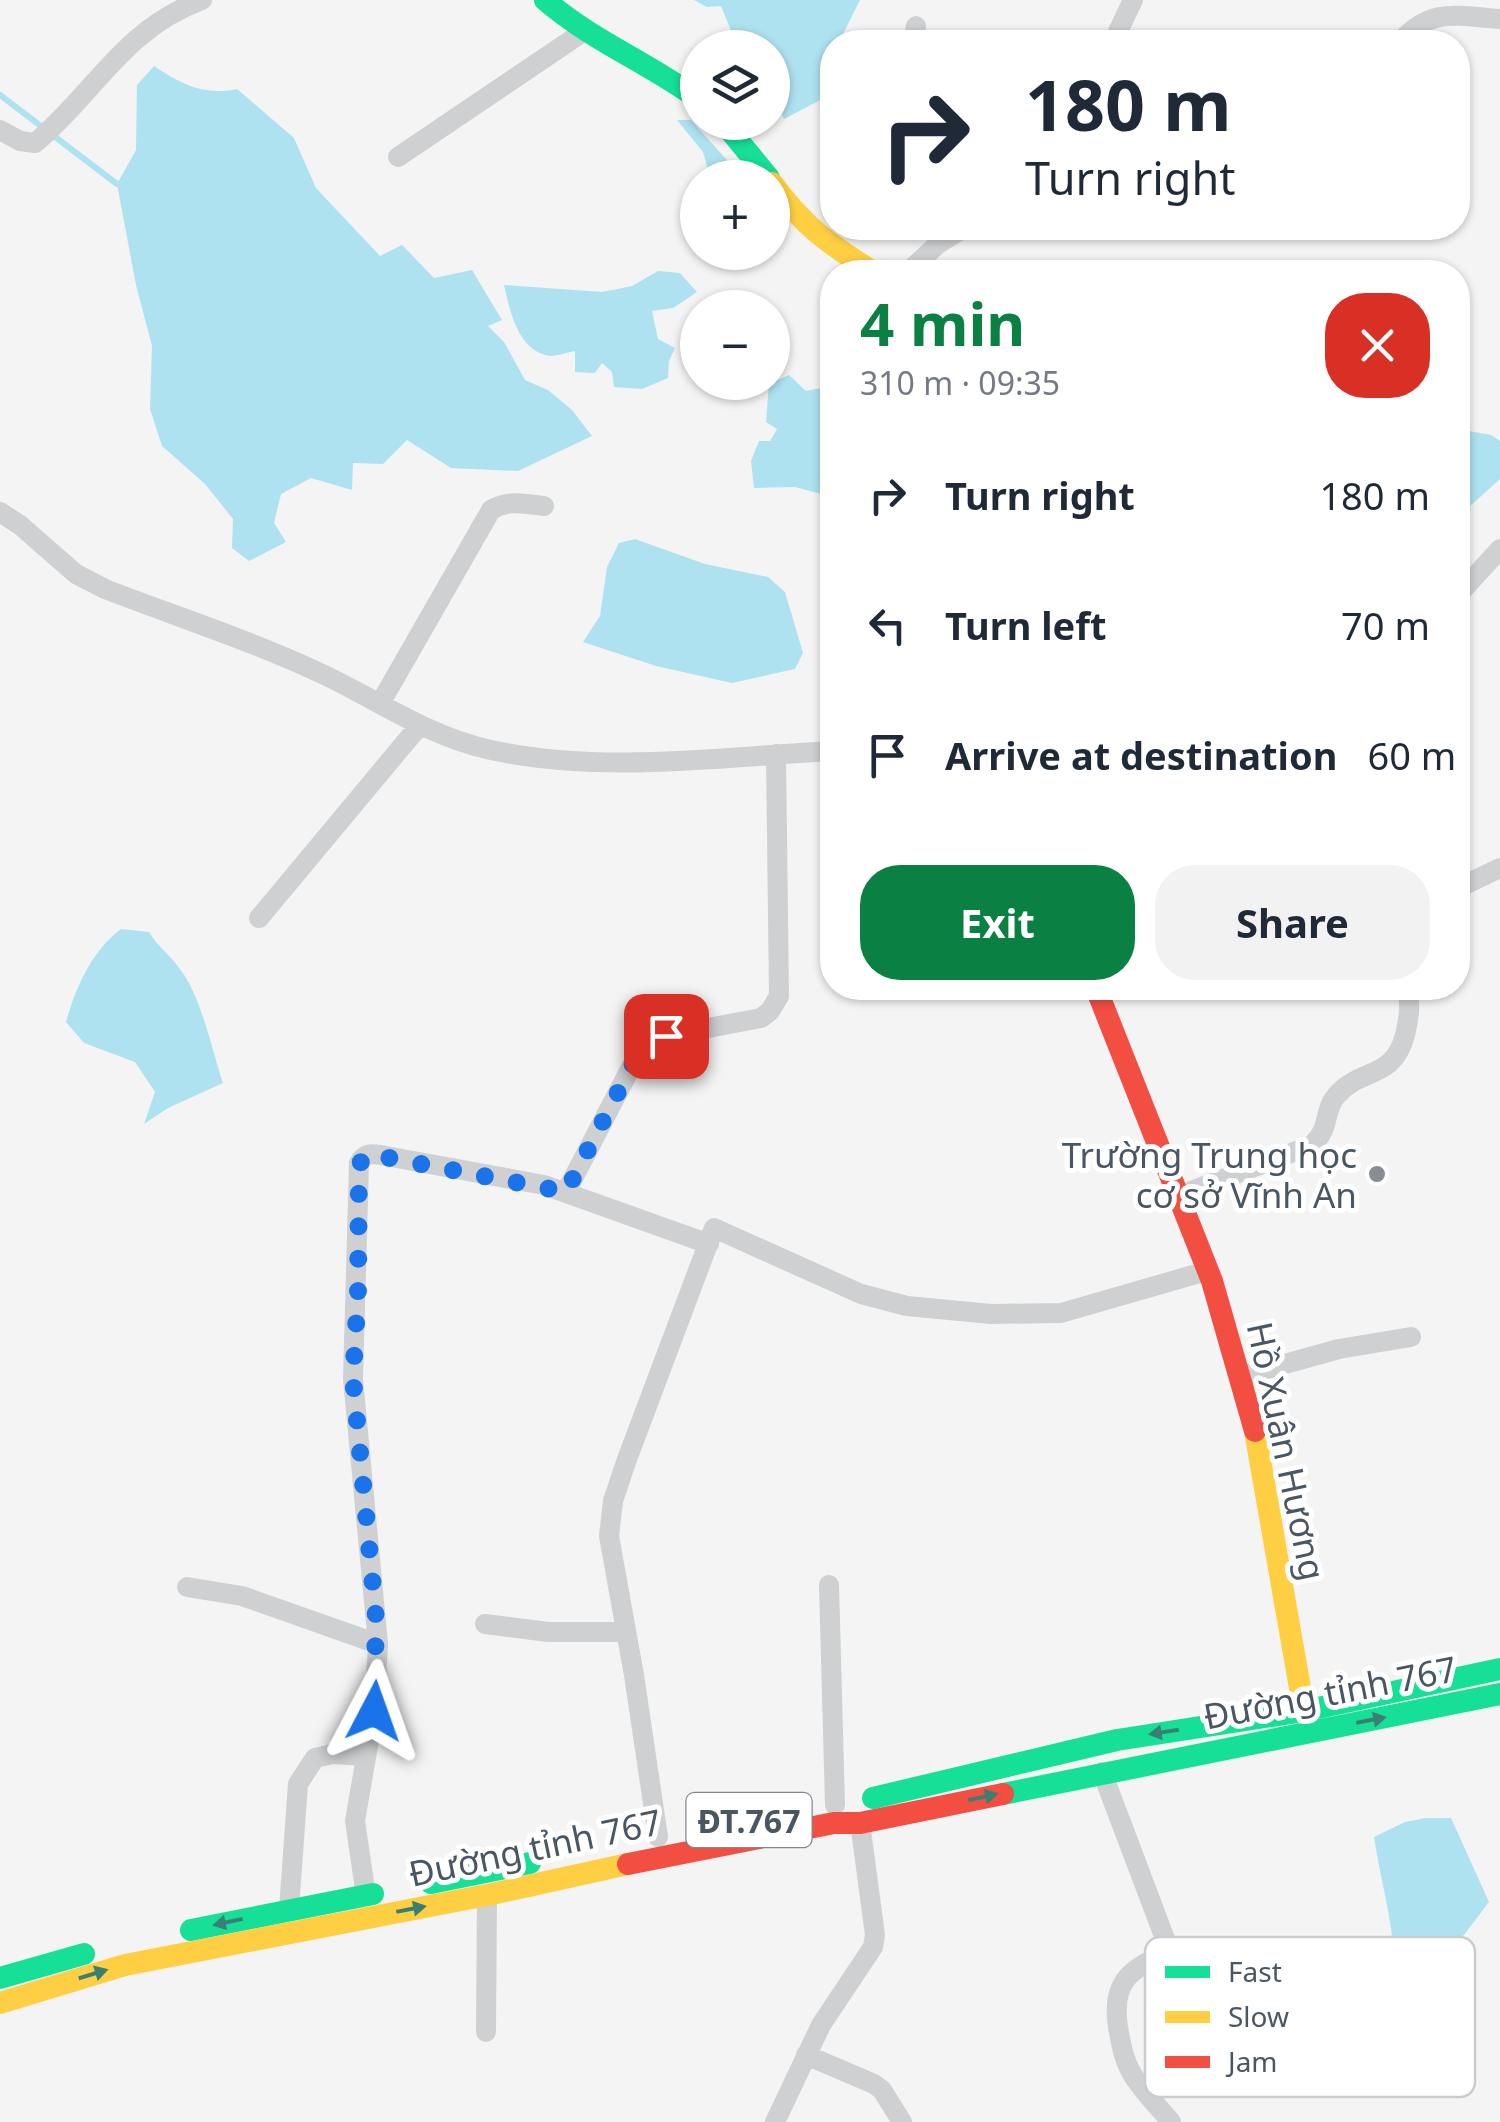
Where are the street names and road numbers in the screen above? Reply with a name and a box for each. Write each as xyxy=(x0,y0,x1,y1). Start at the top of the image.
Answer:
street label: Hồ Xuân Hương xyxy=(1237,1318,1337,1584)
street label: Đường tỉnh 767 xyxy=(1199,1644,1461,1740)
road number: ĐT.767 xyxy=(686,1793,812,1847)
street label: Đường tỉnh 767 xyxy=(404,1797,666,1897)

